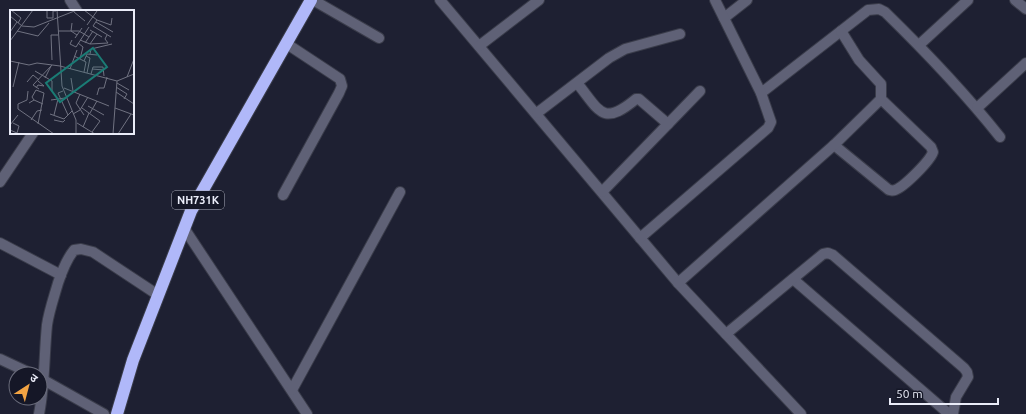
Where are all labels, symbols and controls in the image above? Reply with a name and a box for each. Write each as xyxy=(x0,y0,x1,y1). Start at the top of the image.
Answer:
inset map xyxy=(10,10,134,134)
road number: NH731K xyxy=(172,191,224,209)
north arrow xyxy=(8,366,48,406)
text: उ xyxy=(28,371,40,385)
scale bar xyxy=(890,380,998,406)
text: 50 m xyxy=(896,387,923,400)

